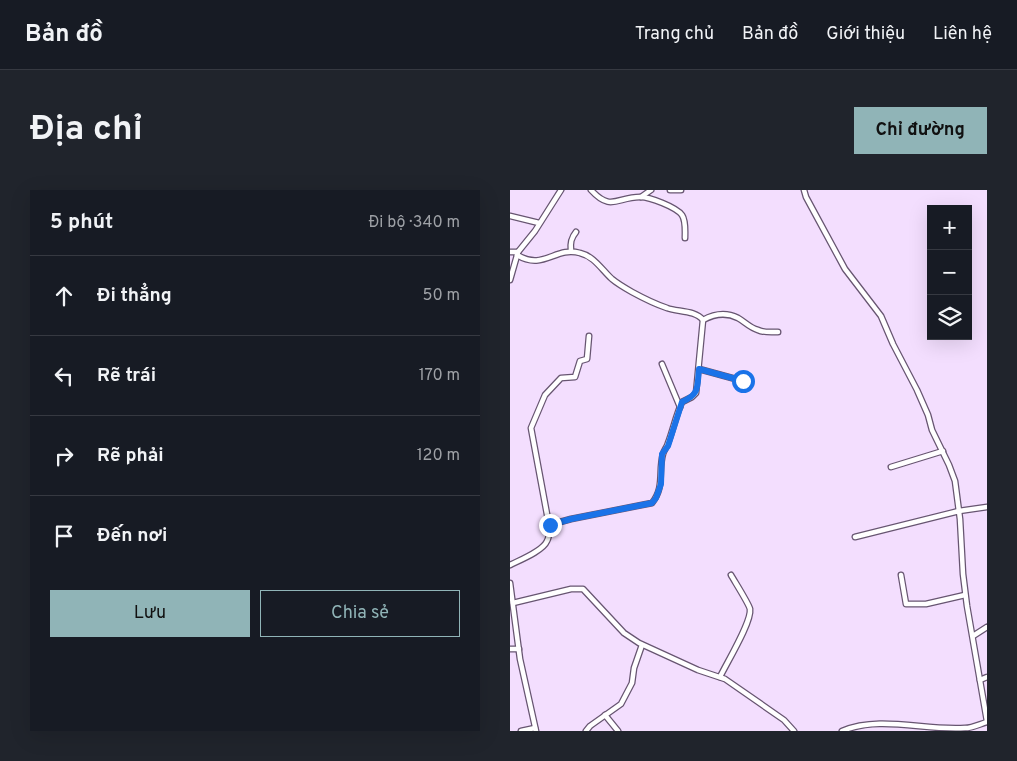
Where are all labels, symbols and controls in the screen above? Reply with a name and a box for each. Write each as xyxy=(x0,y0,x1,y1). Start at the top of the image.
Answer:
text: Bản đồ xyxy=(25,20,103,50)
text: Trang chủ xyxy=(635,23,714,46)
text: Bản đồ xyxy=(742,23,798,46)
text: Giới thiệu xyxy=(826,23,905,46)
text: Liên hệ xyxy=(933,23,992,46)
button: Chỉ đường xyxy=(854,107,987,154)
text: Địa chỉ xyxy=(30,108,143,152)
map controls xyxy=(927,205,972,340)
button: + xyxy=(927,205,972,250)
text: 5 phút xyxy=(50,209,113,236)
text: Đi bộ · 340 m xyxy=(368,213,460,233)
button: − xyxy=(927,250,972,295)
icon: ahead xyxy=(50,282,78,310)
text: Đi thẳng xyxy=(97,284,172,308)
text: 50 m xyxy=(423,286,460,306)
button: layers xyxy=(927,295,972,340)
icon: left xyxy=(50,362,78,390)
text: Rẽ trái xyxy=(97,364,156,388)
text: 170 m xyxy=(419,366,460,386)
route start xyxy=(732,370,755,393)
icon: right xyxy=(50,442,78,470)
text: Rẽ phải xyxy=(97,444,164,468)
text: 120 m xyxy=(417,446,460,466)
route end xyxy=(539,514,562,537)
icon: arrive xyxy=(50,522,78,550)
text: Đến nơi xyxy=(97,524,167,548)
button: Lưu xyxy=(50,590,250,637)
button: Chia sẻ xyxy=(260,590,460,637)

